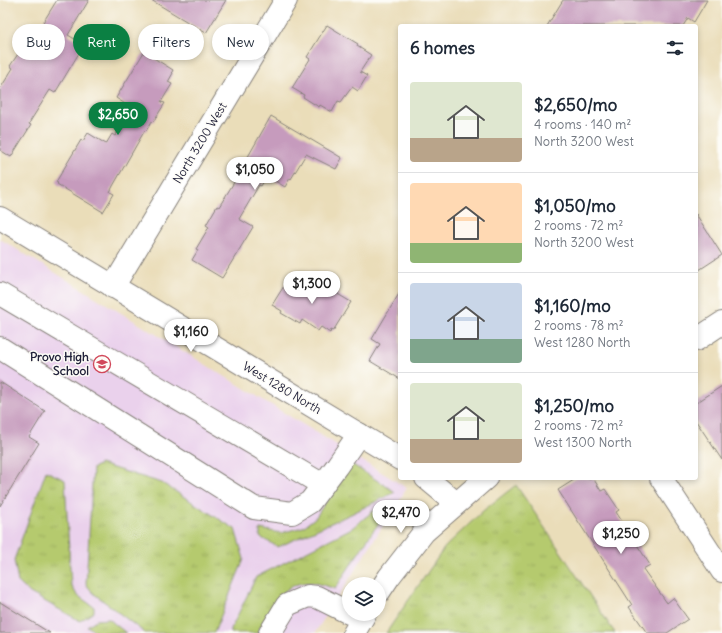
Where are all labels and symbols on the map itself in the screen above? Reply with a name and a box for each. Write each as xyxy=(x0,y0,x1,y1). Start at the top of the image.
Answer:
street label: North 3200 West xyxy=(169,99,230,186)
pin: $2,650 xyxy=(85,102,151,136)
pin: $1,050 xyxy=(222,157,288,191)
pin: $1,300 xyxy=(279,271,345,305)
pin: $1,160 xyxy=(158,319,224,353)
place label: Provo High School xyxy=(30,349,89,378)
school or university icon: Provo High School xyxy=(92,354,112,374)
street label: West 1280 North xyxy=(240,358,324,417)
pin: $2,470 xyxy=(368,500,434,534)
pin: $1,250 xyxy=(588,521,654,555)

